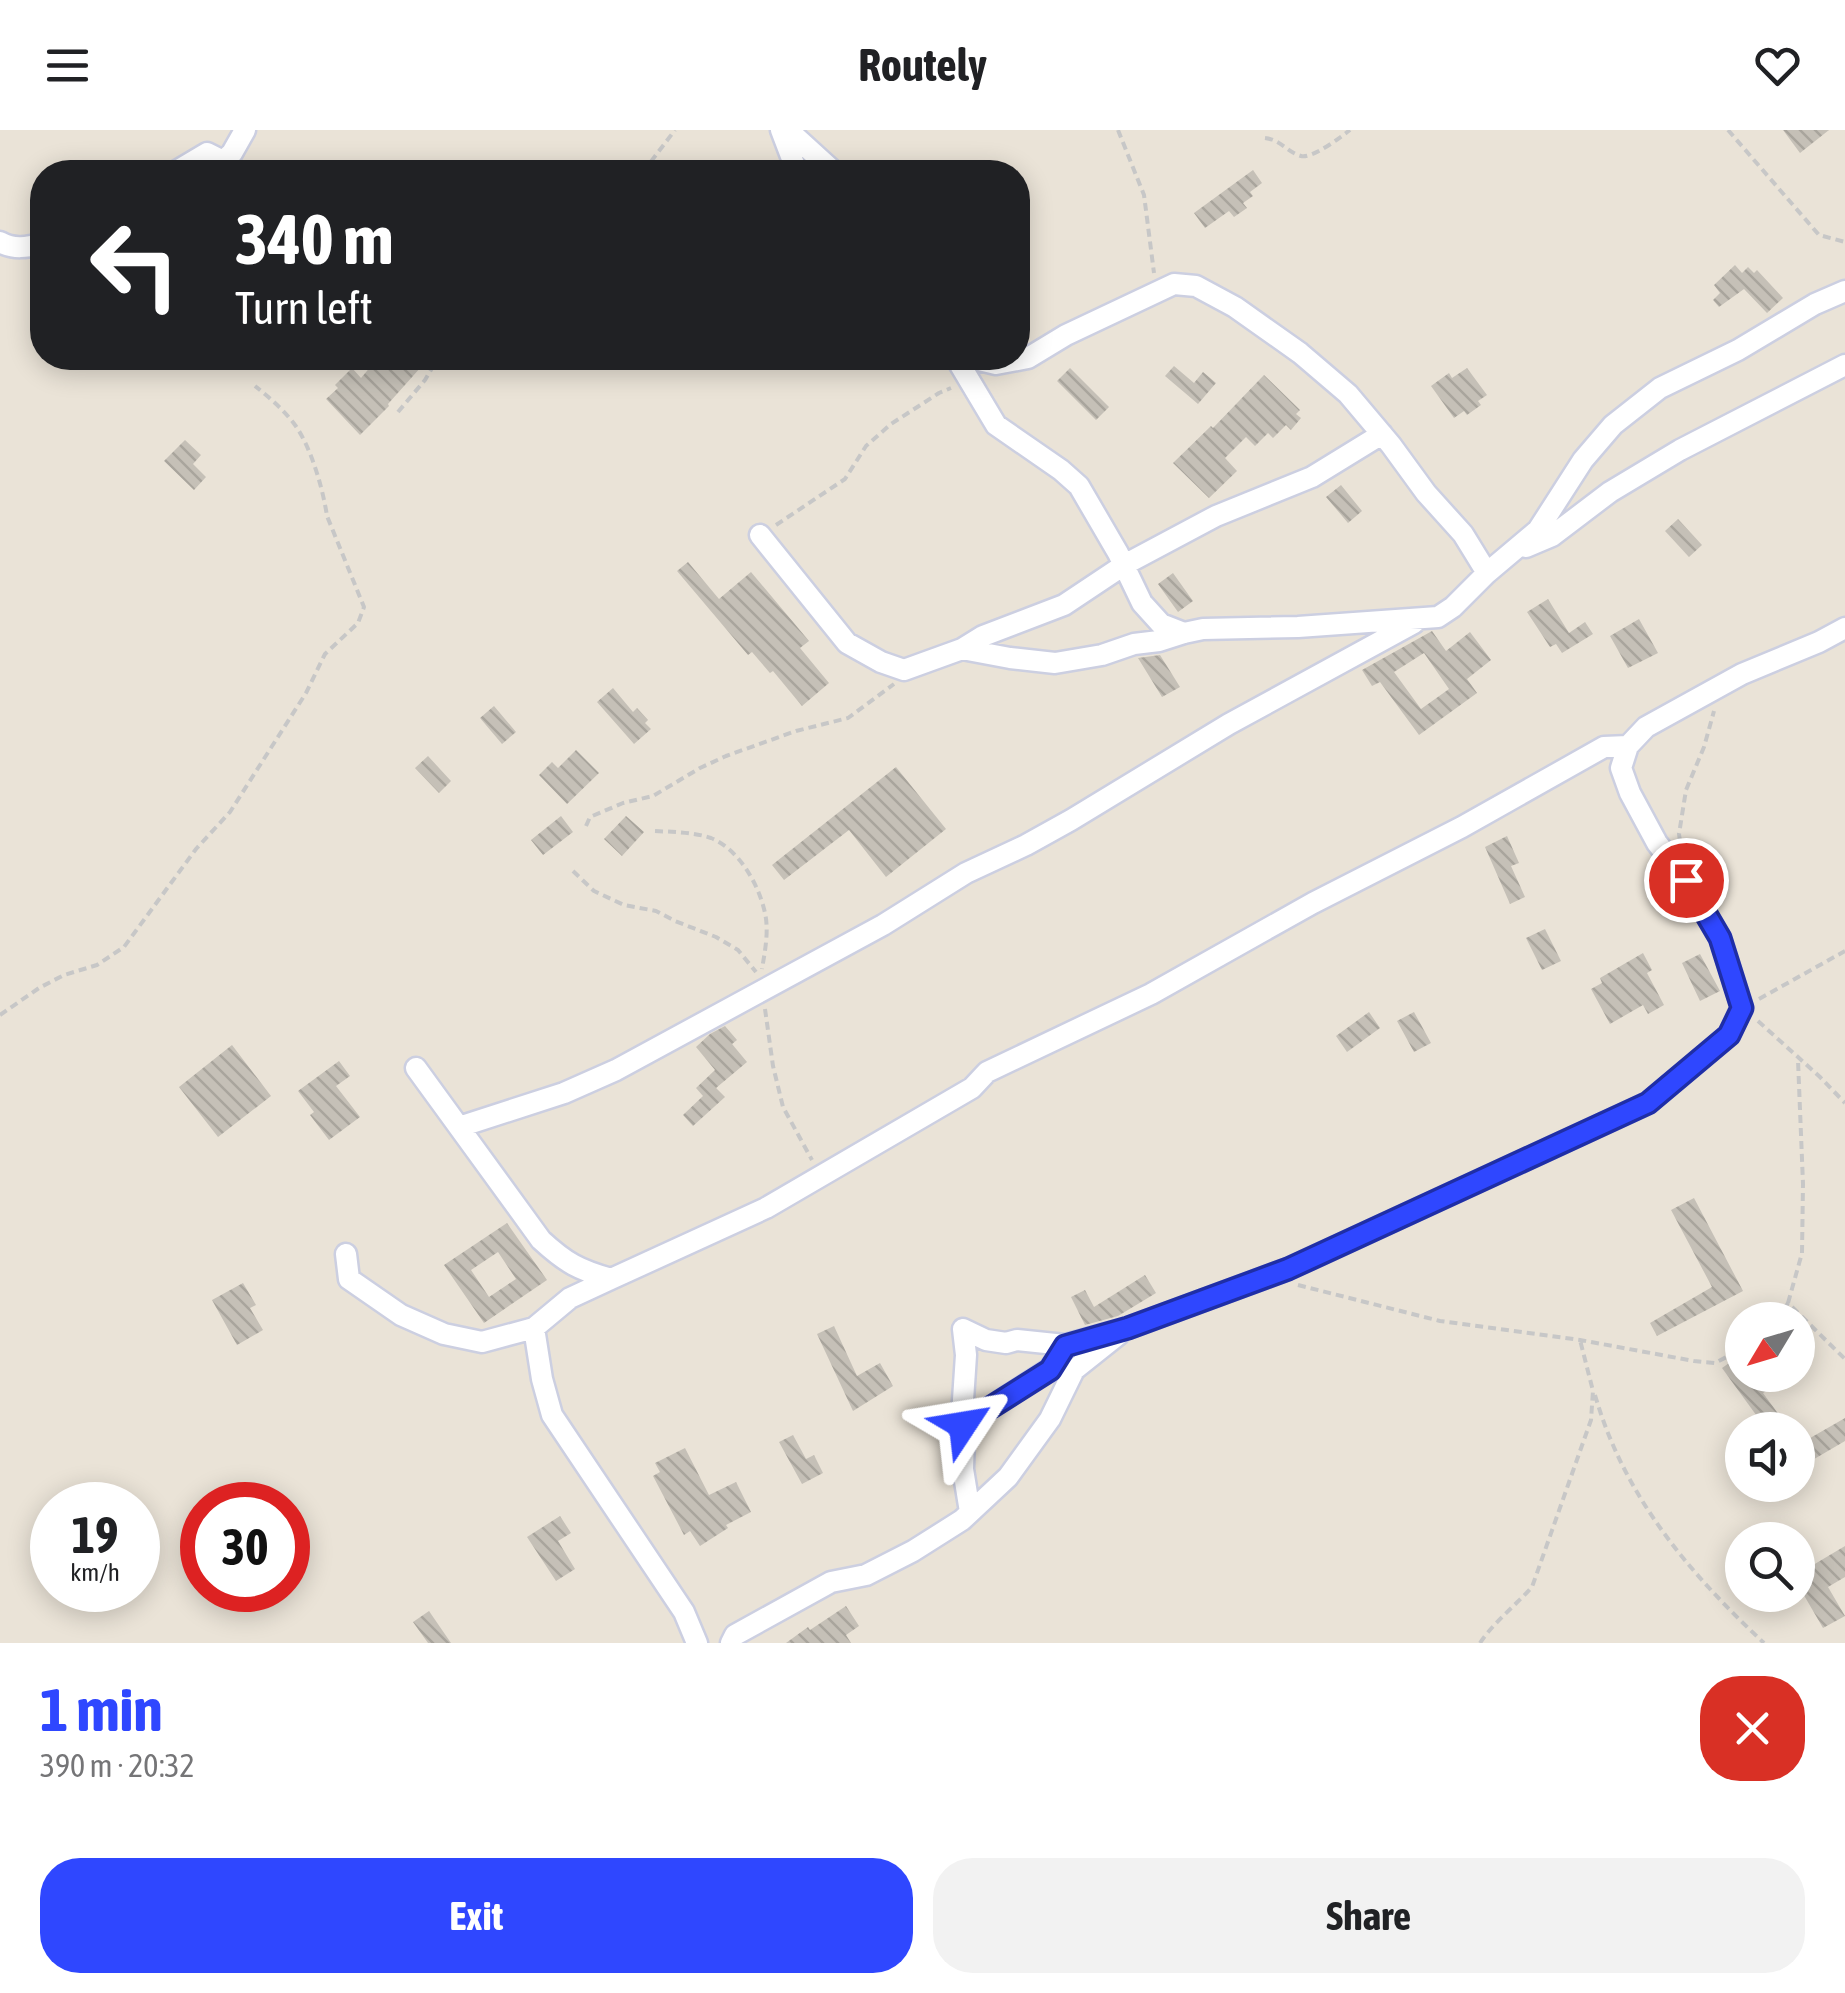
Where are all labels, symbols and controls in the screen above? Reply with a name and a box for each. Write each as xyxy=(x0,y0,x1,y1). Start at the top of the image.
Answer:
icon: menu xyxy=(40,38,95,93)
icon: heart xyxy=(1750,38,1805,93)
text: Routely xyxy=(858,39,987,91)
text: 340 m xyxy=(235,199,394,279)
icon: left xyxy=(70,200,200,330)
text: Turn left xyxy=(235,282,373,334)
pin xyxy=(1644,838,1729,923)
icon: arrive xyxy=(1659,853,1714,908)
north arrow xyxy=(1725,1302,1815,1392)
map controls xyxy=(1725,1302,1815,1612)
position arrow xyxy=(911,1373,1015,1477)
button: sound xyxy=(1725,1412,1815,1502)
speed limit sign: 30 xyxy=(180,1482,310,1612)
text: 19 xyxy=(71,1506,118,1564)
button: search xyxy=(1725,1522,1815,1612)
text: km/h xyxy=(70,1558,120,1586)
text: 1 min xyxy=(40,1675,163,1744)
button: close xyxy=(1700,1676,1805,1781)
text: 390 m · 20:32 xyxy=(40,1747,195,1784)
button: Exit xyxy=(40,1858,913,1973)
button: Share xyxy=(933,1858,1805,1973)

